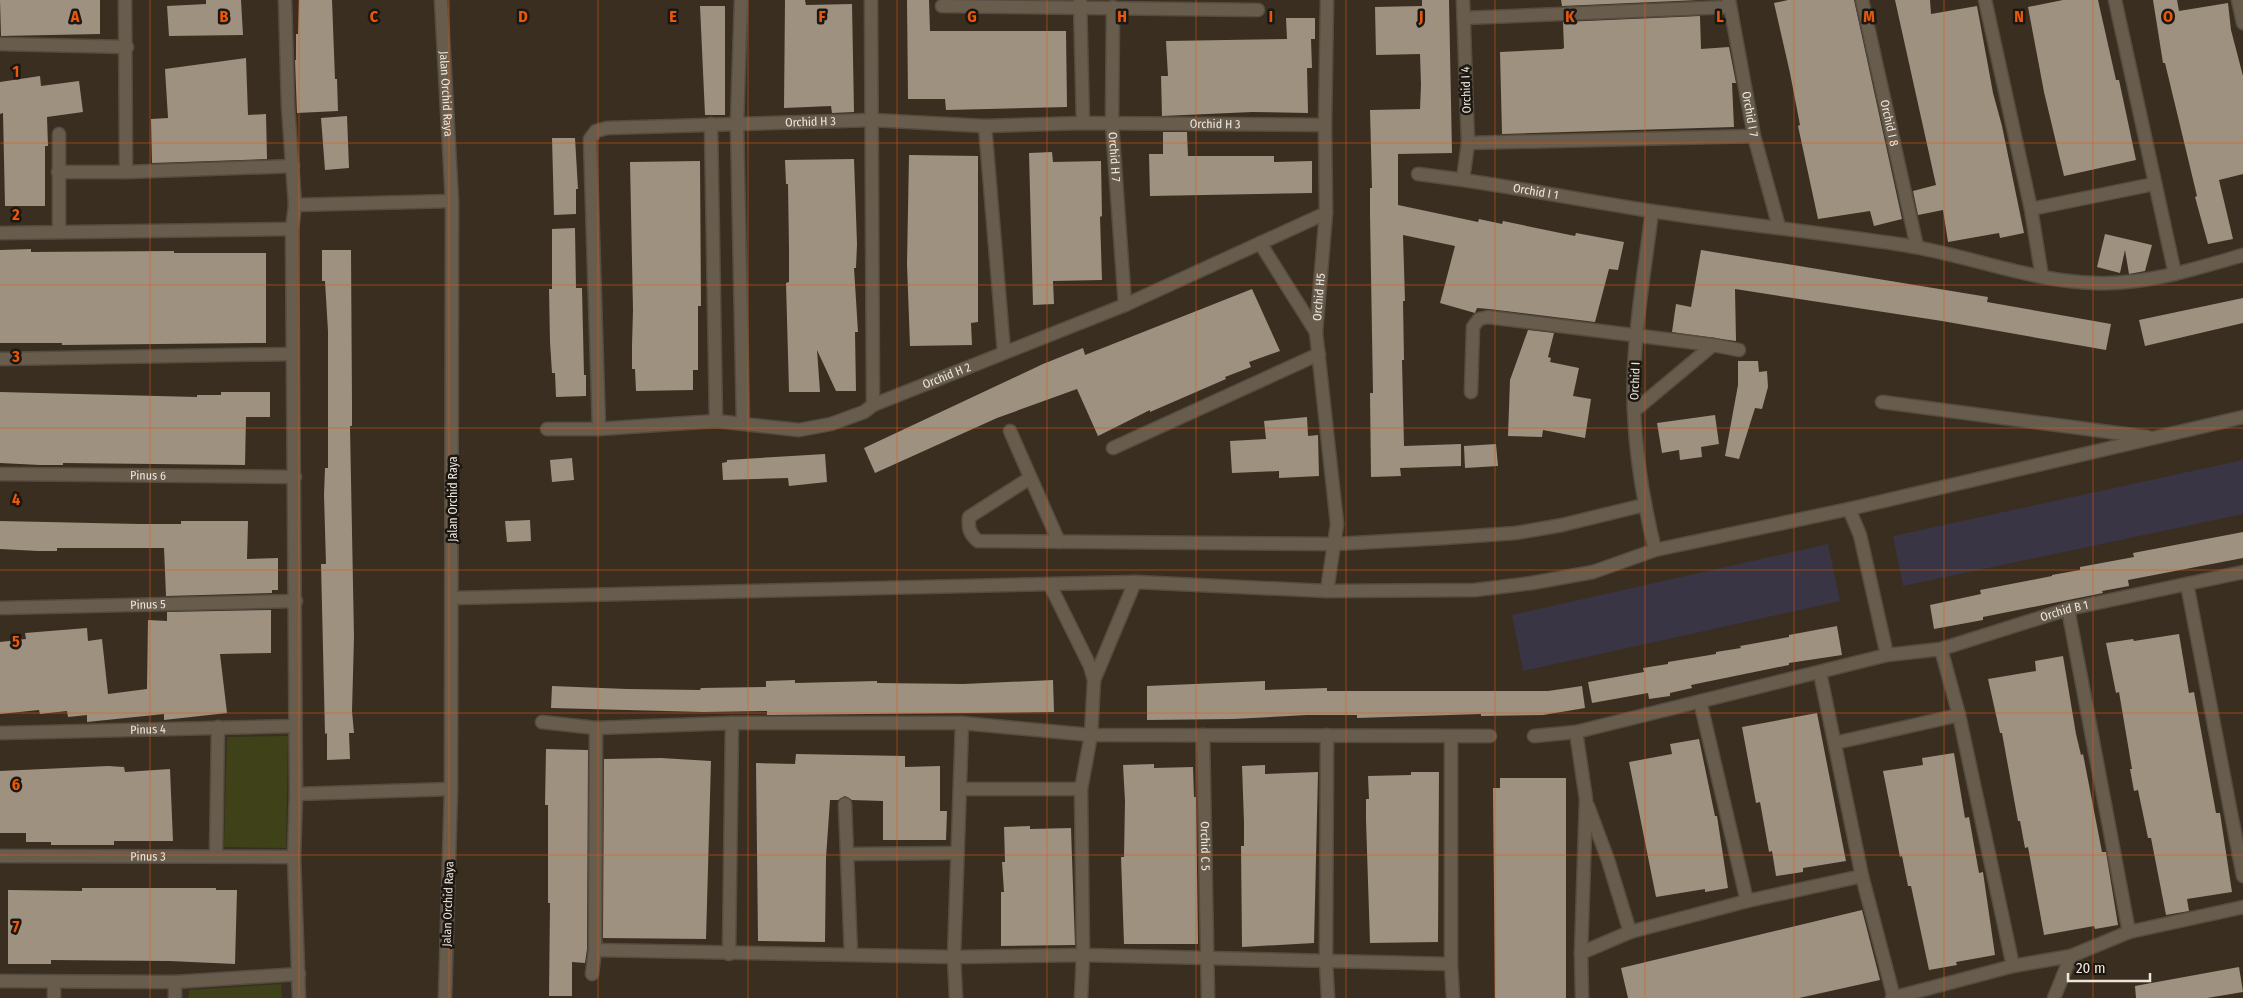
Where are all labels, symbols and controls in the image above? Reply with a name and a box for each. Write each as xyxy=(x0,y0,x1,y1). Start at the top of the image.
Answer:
text: A xyxy=(70,7,80,26)
text: B xyxy=(220,7,229,26)
text: C xyxy=(370,7,379,26)
text: D xyxy=(518,7,528,26)
text: E xyxy=(669,7,677,26)
text: F xyxy=(818,7,826,26)
text: G xyxy=(967,7,977,26)
text: H xyxy=(1117,7,1127,26)
text: I xyxy=(1269,7,1273,26)
text: J xyxy=(1418,7,1423,26)
text: K xyxy=(1565,7,1575,26)
text: L xyxy=(1716,7,1724,26)
text: M xyxy=(1863,7,1875,26)
text: N xyxy=(2014,7,2024,26)
text: O xyxy=(2163,7,2173,26)
street label: Jalan Orchid Raya xyxy=(437,51,455,137)
text: 1 xyxy=(13,62,19,81)
street label: Orchid I 4 xyxy=(1458,66,1474,114)
street label: Orchid I 7 xyxy=(1739,90,1761,138)
street label: Orchid I 8 xyxy=(1877,98,1901,148)
street label: Orchid H 3 xyxy=(785,114,836,130)
street label: Orchid H 3 xyxy=(1190,117,1241,131)
street label: Orchid H 7 xyxy=(1106,131,1123,183)
street label: Orchid I 1 xyxy=(1512,181,1559,202)
text: 2 xyxy=(11,205,20,224)
street label: Orchid H5 xyxy=(1310,272,1328,321)
text: 3 xyxy=(11,347,20,366)
street label: Orchid H 2 xyxy=(920,360,973,392)
street label: Orchid I xyxy=(1627,362,1643,400)
street label: Jalan Orchid Raya xyxy=(446,456,460,542)
street label: Pinus 6 xyxy=(130,468,166,483)
text: 4 xyxy=(12,490,20,509)
street label: Pinus 5 xyxy=(130,597,166,612)
street label: Orchid B 1 xyxy=(2039,598,2090,624)
text: 5 xyxy=(12,632,20,651)
street label: Pinus 4 xyxy=(130,722,166,737)
text: 6 xyxy=(12,775,20,794)
street label: Orchid C 5 xyxy=(1198,821,1213,871)
street label: Pinus 3 xyxy=(130,849,166,864)
street label: Jalan Orchid Raya xyxy=(440,861,456,947)
text: 7 xyxy=(13,917,20,936)
scale bar xyxy=(2068,950,2150,982)
text: 20 m xyxy=(2076,959,2106,977)

